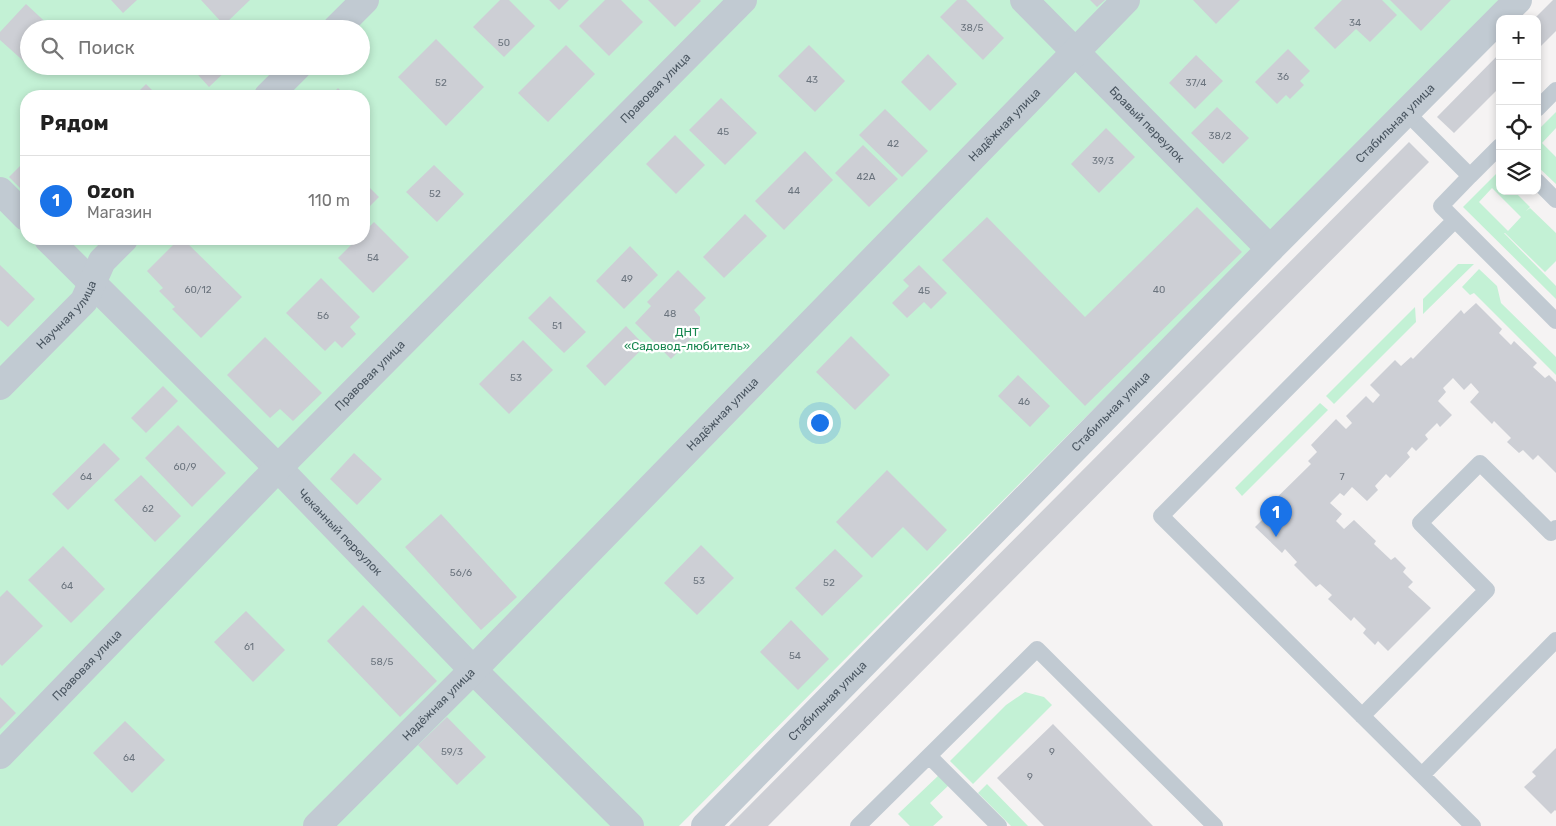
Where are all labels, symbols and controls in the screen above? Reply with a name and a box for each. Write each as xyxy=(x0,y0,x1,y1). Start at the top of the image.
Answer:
map controls xyxy=(1496,15,1541,195)
button: + xyxy=(1496,15,1541,60)
house number: 34 xyxy=(1349,17,1361,29)
search box xyxy=(20,20,370,75)
house number: 38/5 xyxy=(960,22,984,34)
icon: search xyxy=(38,34,66,62)
text: Поиск xyxy=(78,36,135,59)
house number: 50 xyxy=(498,37,510,49)
street label: Правовая улица xyxy=(618,50,693,126)
button: − xyxy=(1496,60,1541,105)
house number: 36 xyxy=(1277,71,1289,83)
house number: 43 xyxy=(806,74,818,86)
house number: 52 xyxy=(435,77,447,89)
house number: 37/4 xyxy=(1186,77,1206,89)
street label: Стабильная улица xyxy=(1353,81,1438,166)
street label: Бравый переулок xyxy=(1107,84,1188,166)
street label: Надёжная улица xyxy=(966,85,1043,164)
button: locate xyxy=(1496,105,1541,150)
text: Рядом xyxy=(40,110,109,135)
house number: 45 xyxy=(717,126,729,138)
house number: 38/2 xyxy=(1209,130,1232,142)
house number: 42 xyxy=(887,138,899,150)
button: layers xyxy=(1496,150,1541,195)
house number: 39/3 xyxy=(1092,155,1114,167)
house number: 42А xyxy=(857,171,876,183)
text: Ozon xyxy=(87,180,135,203)
house number: 44 xyxy=(788,185,800,197)
house number: 52 xyxy=(429,188,441,200)
text: 1 xyxy=(52,191,60,210)
text: 110 m xyxy=(308,191,350,210)
text: Магазин xyxy=(87,203,152,222)
house number: 54 xyxy=(367,252,379,264)
house number: 49 xyxy=(621,273,633,285)
street label: Научная улица xyxy=(34,278,99,352)
house number: 60/12 xyxy=(184,284,212,296)
house number: 40 xyxy=(1153,284,1165,296)
house number: 45 xyxy=(918,285,930,297)
house number: 48 xyxy=(664,308,676,320)
house number: 56 xyxy=(317,310,329,322)
house number: 51 xyxy=(552,320,562,332)
park label: ДНТ «Садовод-любитель» xyxy=(624,325,750,353)
street label: Правовая улица xyxy=(332,337,408,414)
street label: Стабильная улица xyxy=(1069,369,1153,454)
house number: 53 xyxy=(510,372,522,384)
street label: Надёжная улица xyxy=(684,375,761,454)
house number: 46 xyxy=(1018,396,1030,408)
your location xyxy=(807,410,833,436)
house number: 60/9 xyxy=(174,461,197,473)
house number: 64 xyxy=(80,471,92,483)
house number: 7 xyxy=(1339,471,1345,483)
street label: Чеканный переулок xyxy=(295,486,385,579)
pin: 1 xyxy=(1260,496,1292,537)
house number: 62 xyxy=(142,503,154,515)
house number: 56/6 xyxy=(450,567,472,579)
house number: 53 xyxy=(693,575,705,587)
house number: 52 xyxy=(823,577,835,589)
house number: 64 xyxy=(61,580,73,592)
street label: Правовая улица xyxy=(49,627,124,704)
house number: 61 xyxy=(244,641,254,653)
house number: 54 xyxy=(789,650,801,662)
house number: 58/5 xyxy=(371,656,394,668)
street label: Стабильная улица xyxy=(785,658,870,744)
street label: Надёжная улица xyxy=(399,665,478,744)
house number: 59/3 xyxy=(441,746,463,758)
house number: 9 xyxy=(1049,746,1055,758)
house number: 64 xyxy=(123,752,135,764)
house number: 9 xyxy=(1027,771,1033,783)

